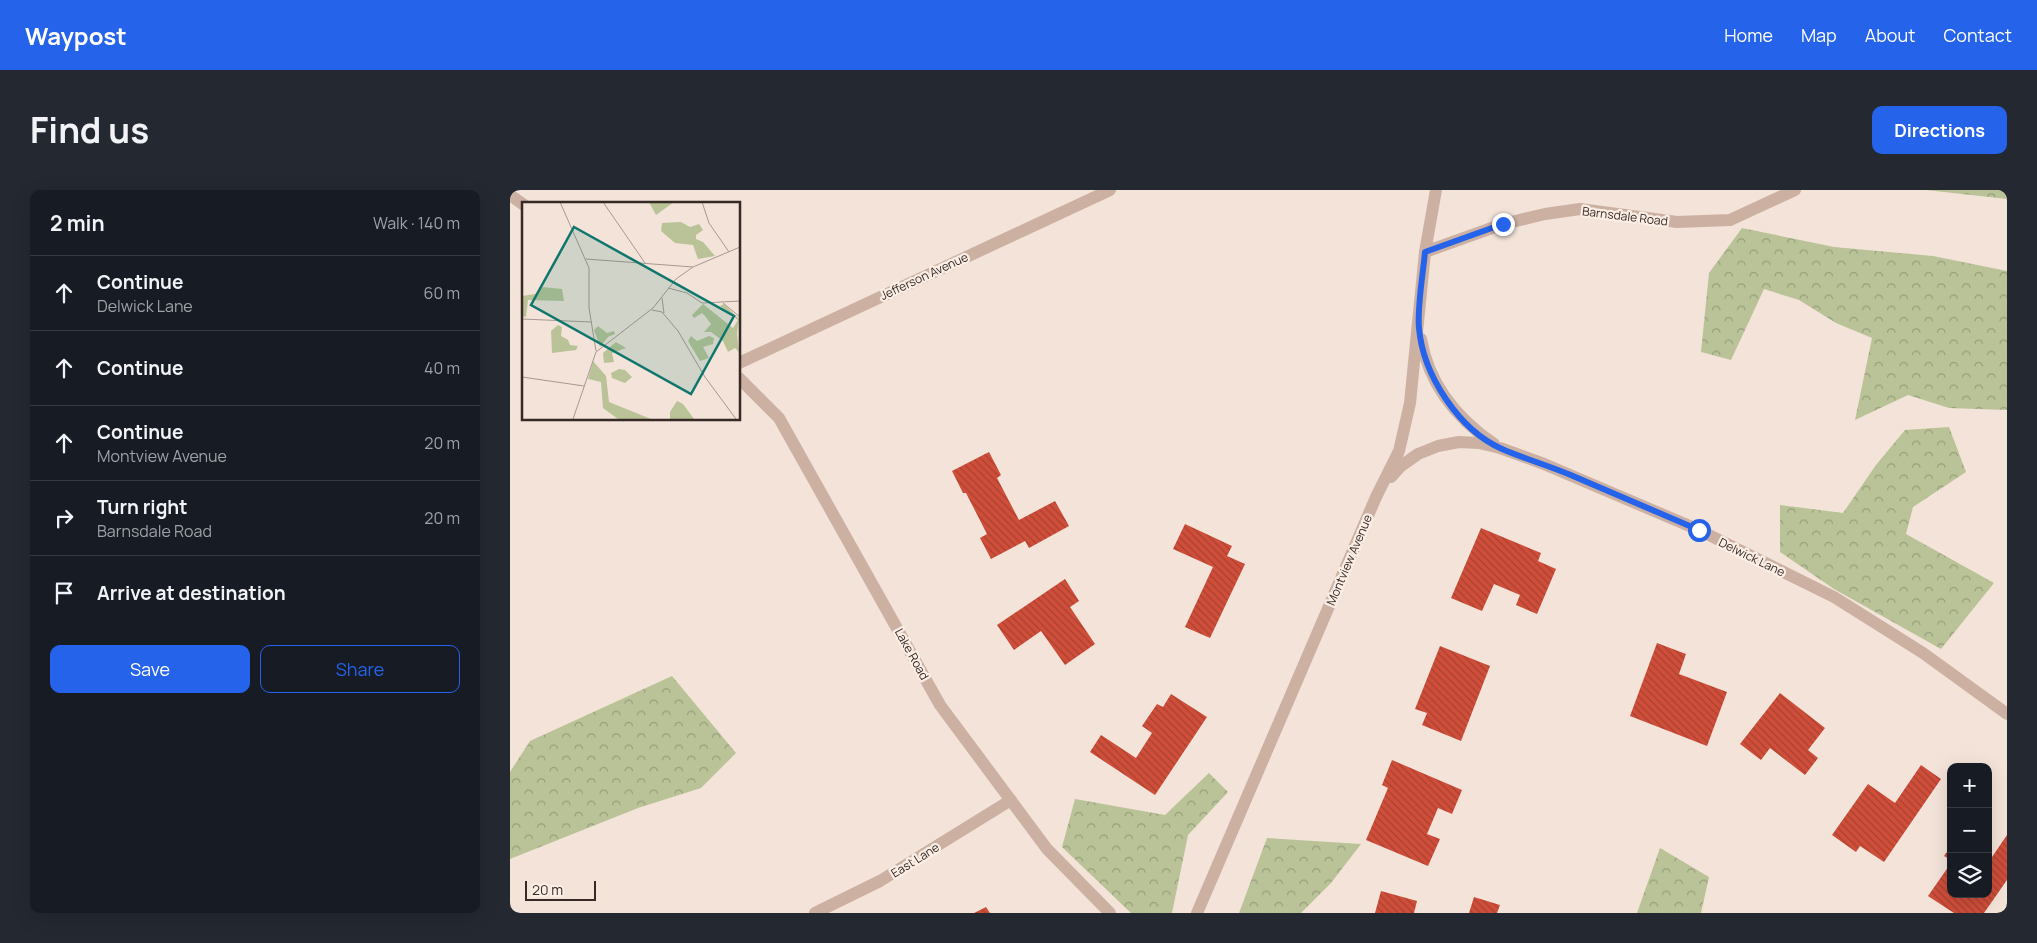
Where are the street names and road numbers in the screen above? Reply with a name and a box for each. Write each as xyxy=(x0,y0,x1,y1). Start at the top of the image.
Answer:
street label: Barnsdale Road xyxy=(1581,202,1669,230)
street label: Jefferson Avenue xyxy=(877,248,971,304)
street label: Montview Avenue xyxy=(1322,512,1376,608)
street label: Delwick Lane xyxy=(1716,534,1788,580)
street label: Lake Road xyxy=(891,625,933,683)
street label: East Lane xyxy=(888,839,942,881)

